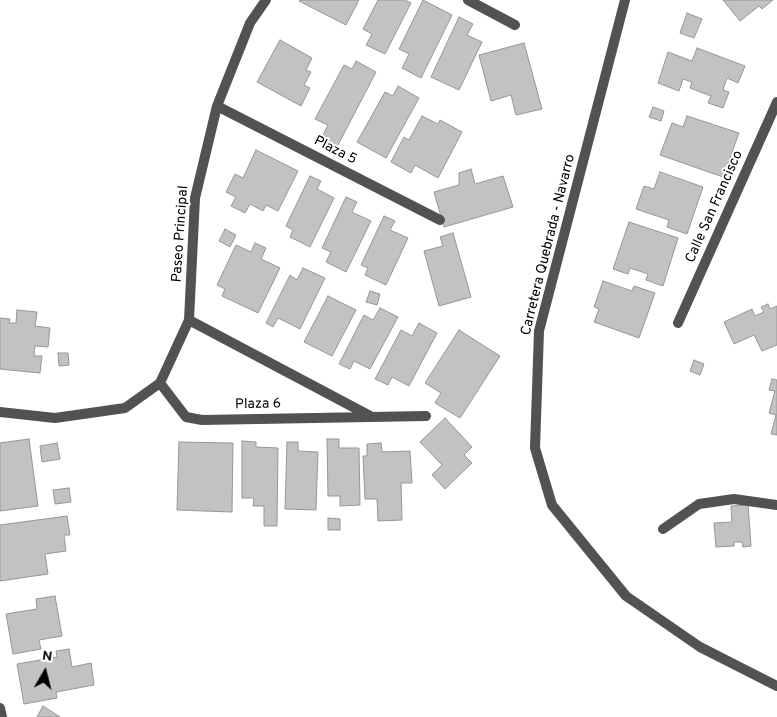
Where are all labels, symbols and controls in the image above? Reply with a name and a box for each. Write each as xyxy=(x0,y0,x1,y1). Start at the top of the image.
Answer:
street label: Plaza 5 xyxy=(311,133,359,169)
street label: Calle San Francisco xyxy=(683,148,747,266)
street label: Carretera Quebrada - Navarro xyxy=(518,153,580,337)
street label: Paseo Principal xyxy=(169,185,193,283)
street label: Plaza 6 xyxy=(235,396,281,414)
north arrow xyxy=(20,647,70,697)
text: N xyxy=(41,648,53,666)

